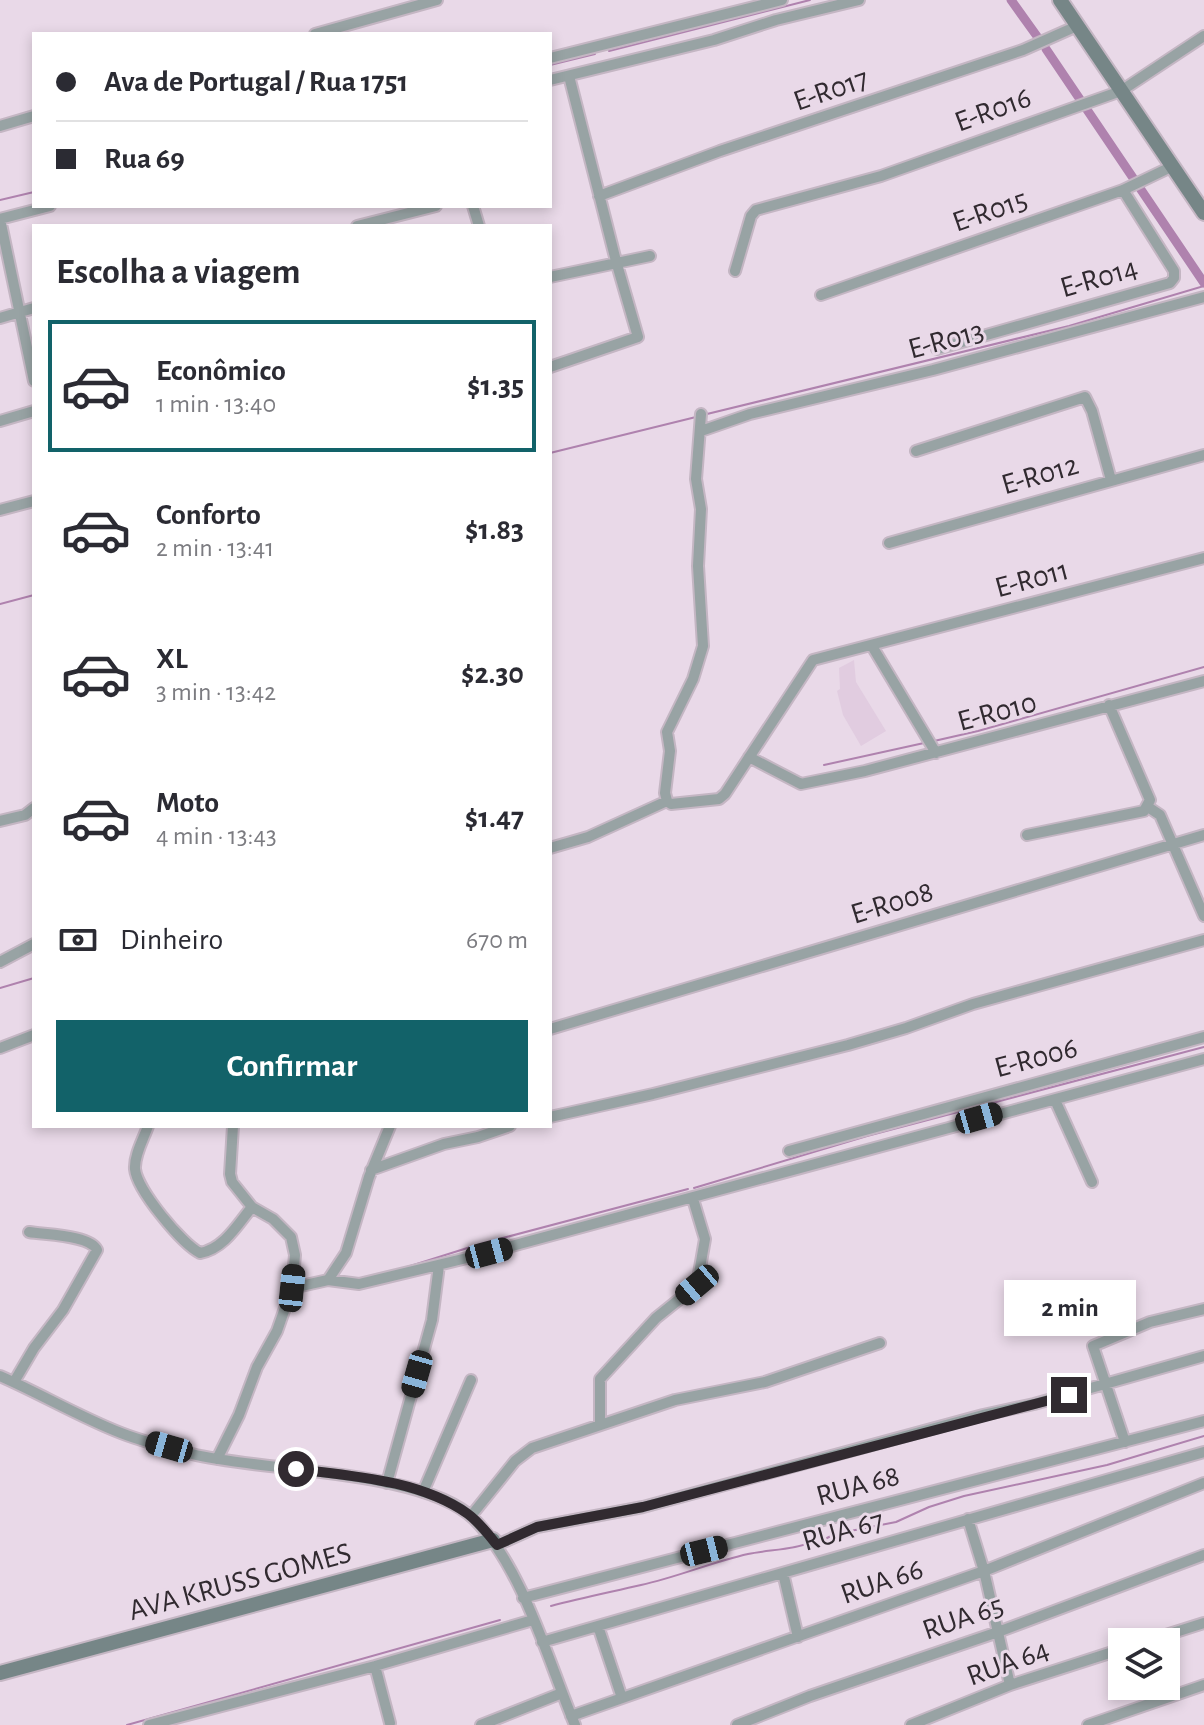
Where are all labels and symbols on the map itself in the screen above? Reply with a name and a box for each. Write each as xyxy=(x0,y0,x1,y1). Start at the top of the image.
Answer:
street label: E-R017 xyxy=(790,63,872,117)
street label: E-R016 xyxy=(951,82,1035,138)
street label: E-R015 xyxy=(949,184,1031,238)
street label: E-R014 xyxy=(1057,253,1141,303)
street label: E-R013 xyxy=(905,316,987,364)
street label: E-R012 xyxy=(998,450,1082,500)
street label: E-R011 xyxy=(992,555,1072,603)
street label: E-R010 xyxy=(954,687,1040,737)
street label: E-R008 xyxy=(847,876,937,930)
street label: E-R006 xyxy=(991,1033,1081,1083)
car xyxy=(953,1100,1005,1136)
car xyxy=(463,1235,515,1271)
car xyxy=(671,1260,723,1310)
car xyxy=(278,1263,306,1313)
callout: 2 min xyxy=(1003,1279,1135,1335)
car xyxy=(399,1348,435,1400)
route end xyxy=(1051,1377,1087,1413)
car xyxy=(143,1429,195,1465)
route start xyxy=(278,1451,314,1487)
street label: RUA 68 xyxy=(813,1461,903,1511)
street label: RUA 67 xyxy=(799,1505,887,1557)
car xyxy=(678,1534,730,1568)
street label: AVA KRUSS GOMES xyxy=(125,1538,355,1626)
street label: RUA 66 xyxy=(837,1554,927,1610)
street label: RUA 65 xyxy=(919,1590,1007,1646)
street label: RUA 64 xyxy=(963,1634,1053,1692)

